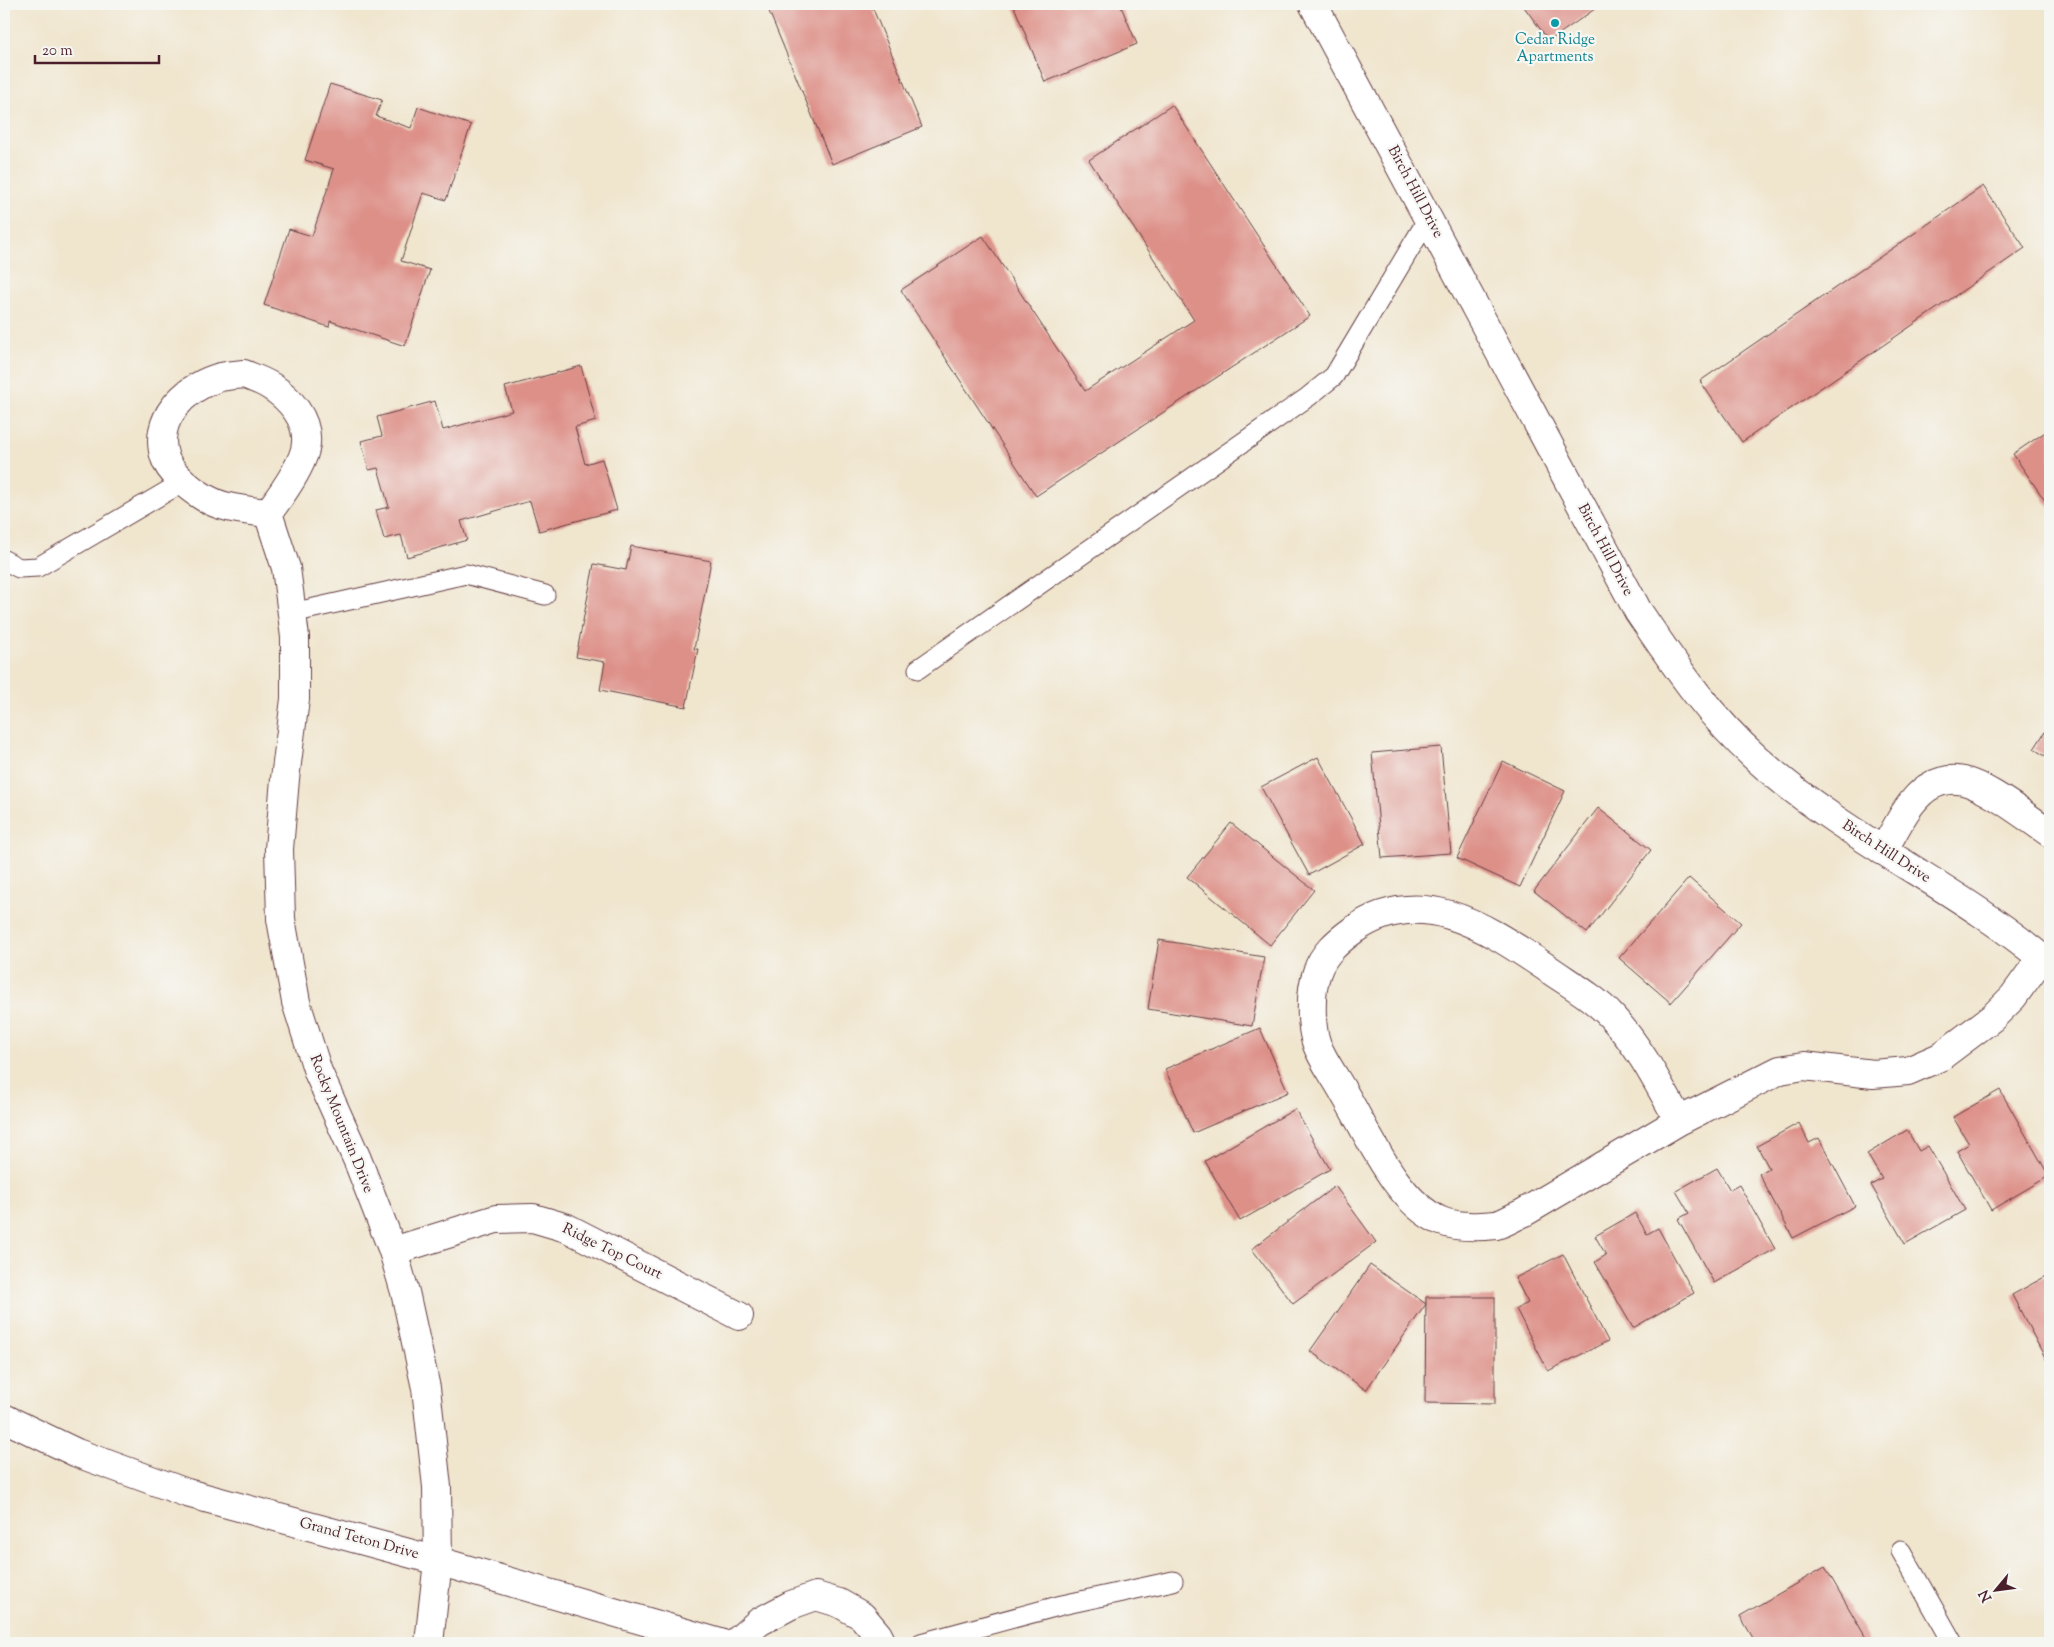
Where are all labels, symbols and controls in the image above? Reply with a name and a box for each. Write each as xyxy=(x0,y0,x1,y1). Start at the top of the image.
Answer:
marker: Cedar Ridge Apartments xyxy=(1549,17,1561,29)
place label: Cedar Ridge Apartments xyxy=(1515,30,1595,68)
scale bar xyxy=(35,32,159,64)
text: 20 m xyxy=(42,41,73,62)
street label: Birch Hill Drive xyxy=(1382,142,1448,242)
street label: Birch Hill Drive xyxy=(1572,500,1638,600)
street label: Birch Hill Drive xyxy=(1838,815,1934,889)
street label: Rocky Mountain Drive xyxy=(304,1052,378,1196)
street label: Ridge Top Court xyxy=(559,1219,665,1285)
street label: Grand Teton Drive xyxy=(297,1513,421,1565)
north arrow xyxy=(1972,1564,2022,1614)
text: N xyxy=(1975,1586,1998,1605)

